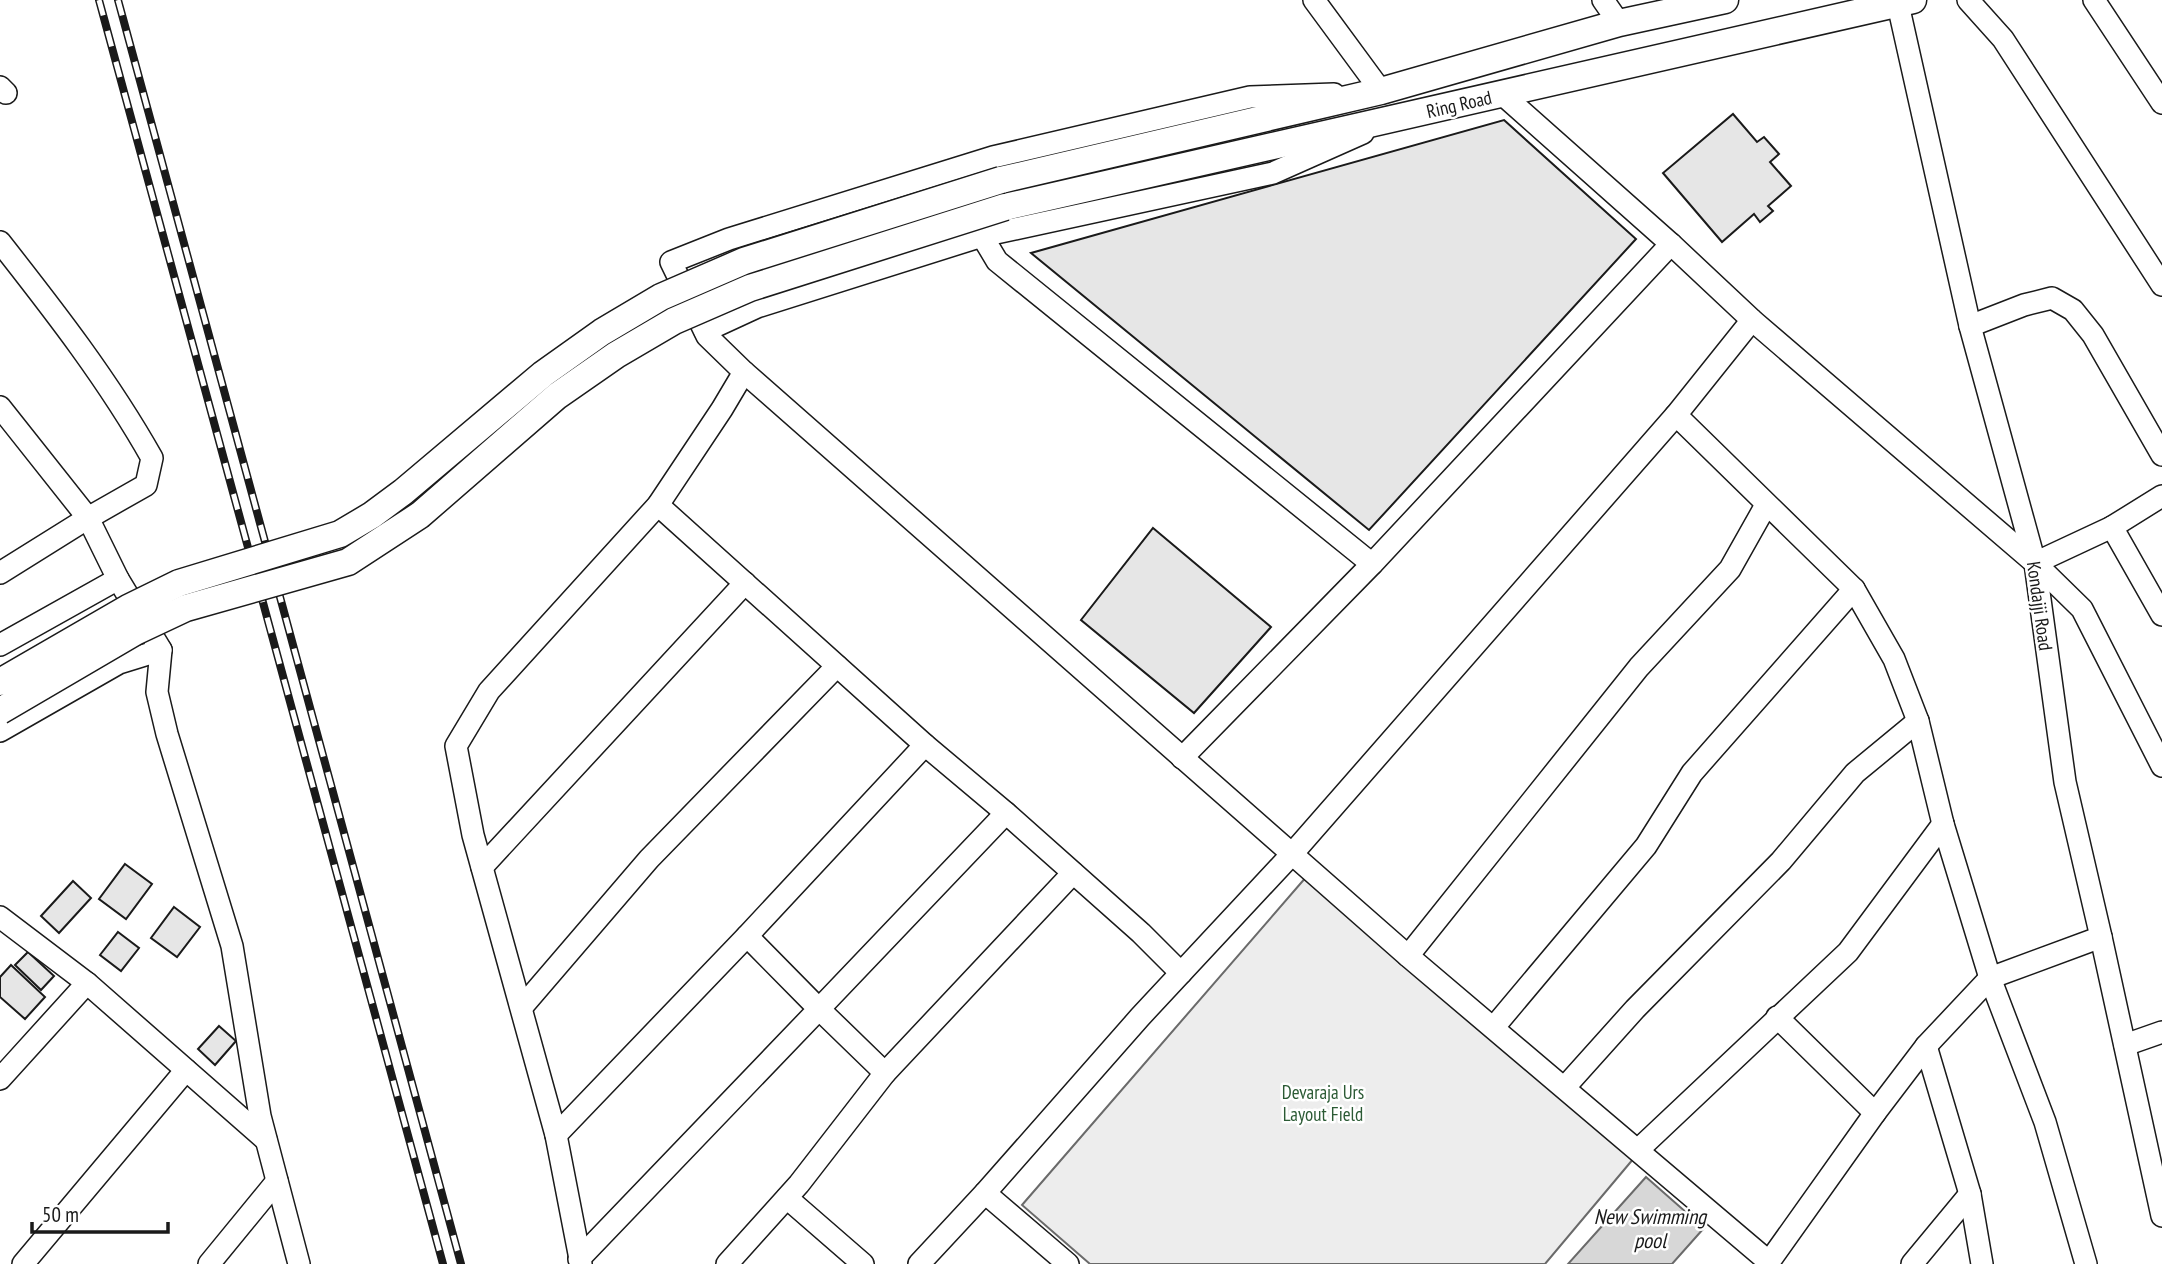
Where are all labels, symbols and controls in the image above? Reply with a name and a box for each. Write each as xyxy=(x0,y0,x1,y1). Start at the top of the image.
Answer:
street label: Ring Road xyxy=(1424,85,1494,123)
street label: Kondajji Road xyxy=(2022,560,2058,652)
park label: Devaraja Urs Layout Field xyxy=(1282,1080,1364,1126)
scale bar xyxy=(32,1190,168,1234)
text: 50 m xyxy=(42,1201,79,1228)
water label: New Swimming pool xyxy=(1594,1203,1708,1254)

